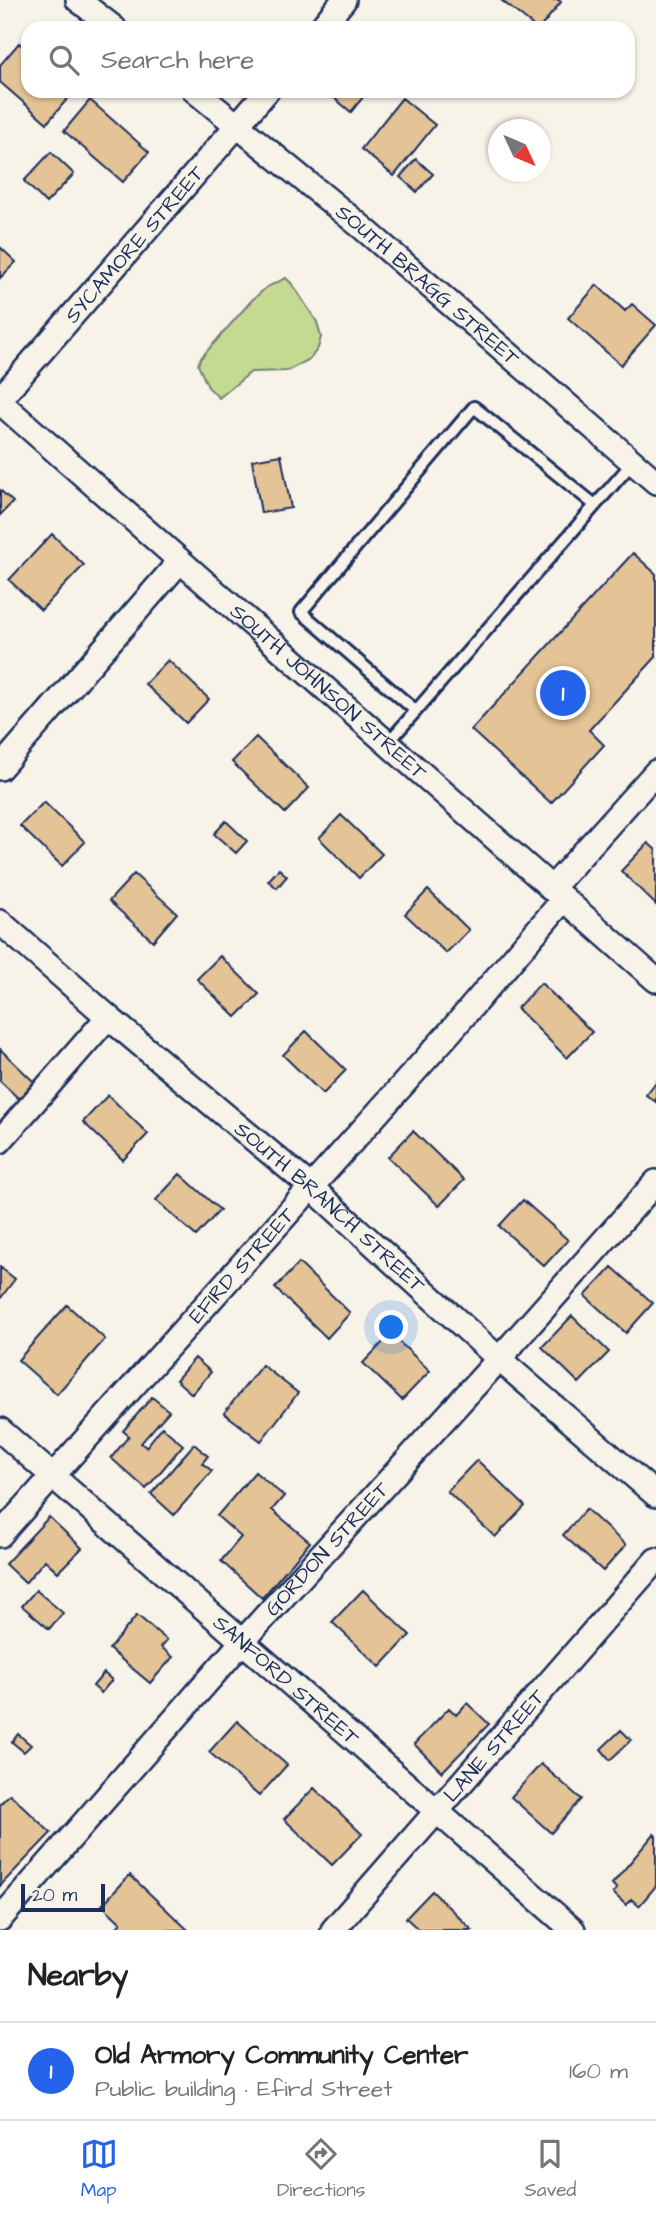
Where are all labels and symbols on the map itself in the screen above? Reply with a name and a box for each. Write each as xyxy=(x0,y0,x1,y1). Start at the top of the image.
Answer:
north arrow xyxy=(488,119,551,182)
street label: SYCAMORE STREET xyxy=(58,158,211,329)
street label: SOUTH BRAGG STREET xyxy=(330,197,527,373)
street label: SOUTH JOHNSON STREET xyxy=(224,597,434,787)
pin: 1 xyxy=(540,667,586,719)
street label: SOUTH BRANCH STREET xyxy=(228,1115,432,1300)
street label: EFIRD STREET xyxy=(182,1200,302,1330)
your location xyxy=(374,1310,408,1344)
street label: GORDON STREET xyxy=(258,1474,396,1622)
street label: SANFORD STREET xyxy=(207,1608,366,1752)
street label: LANE STREET xyxy=(437,1682,552,1808)
scale bar xyxy=(21,1881,105,1913)

